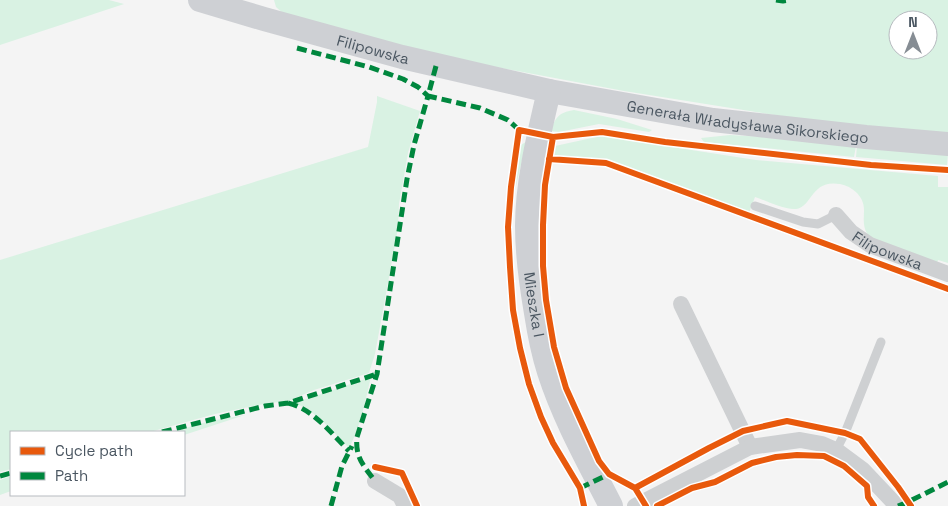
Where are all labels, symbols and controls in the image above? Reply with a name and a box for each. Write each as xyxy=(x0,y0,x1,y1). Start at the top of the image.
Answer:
north arrow xyxy=(888,10,938,60)
text: N xyxy=(908,13,918,31)
street label: Filipowska xyxy=(335,30,412,68)
street label: Generała Władysława Sikorskiego xyxy=(625,95,870,147)
street label: Filipowska xyxy=(849,226,926,273)
street label: Mieszka I xyxy=(520,271,549,339)
legend xyxy=(10,431,185,496)
text: Cycle path xyxy=(55,441,133,460)
text: Path xyxy=(55,466,88,485)

